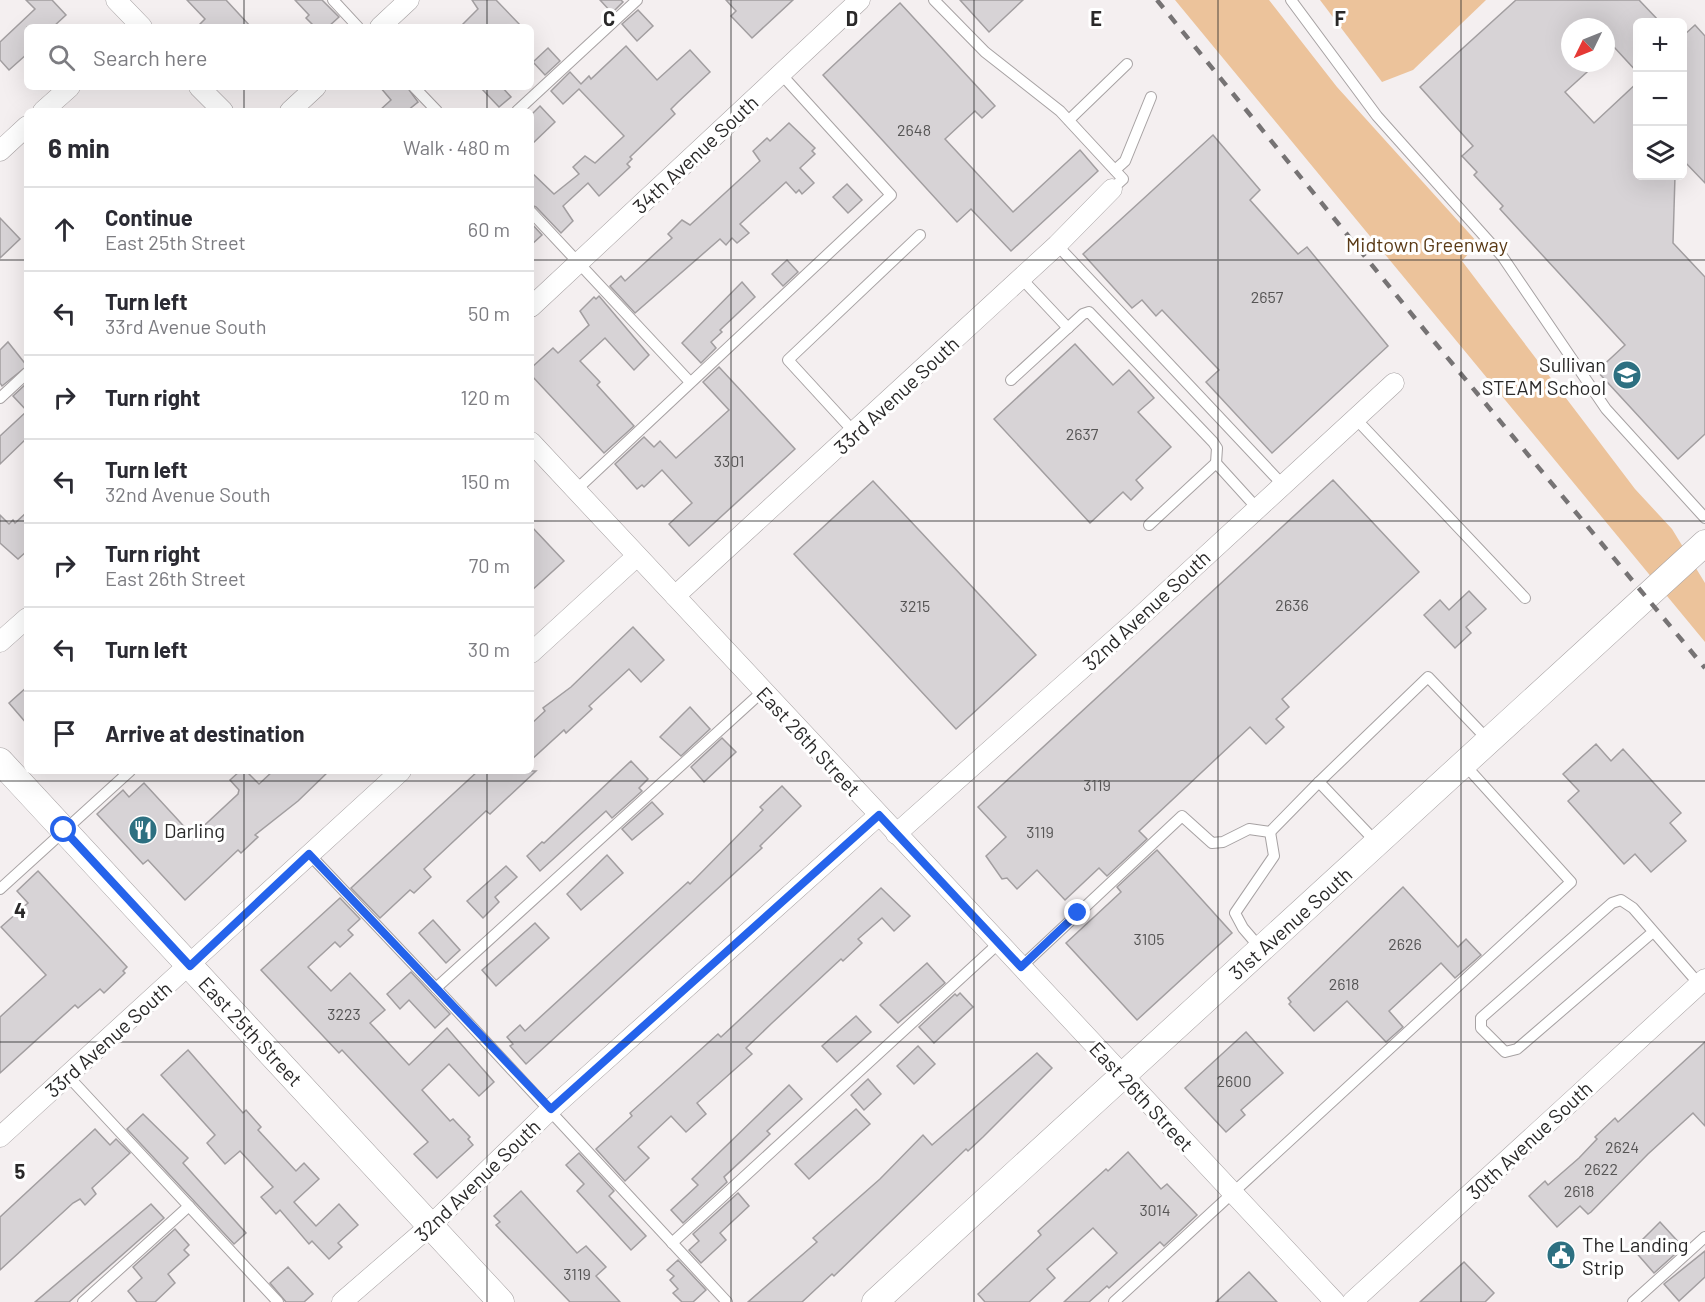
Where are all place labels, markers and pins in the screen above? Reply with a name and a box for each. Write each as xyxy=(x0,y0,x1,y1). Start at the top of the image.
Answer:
place label: Sullivan STEAM School xyxy=(1482,352,1606,399)
school or university icon: Sullivan STEAM School xyxy=(1611,359,1643,391)
restaurant icon: Darling xyxy=(127,814,159,846)
place label: Darling xyxy=(164,818,225,842)
place label: The Landing Strip xyxy=(1582,1232,1688,1279)
public building icon: The Landing Strip xyxy=(1545,1239,1577,1271)

